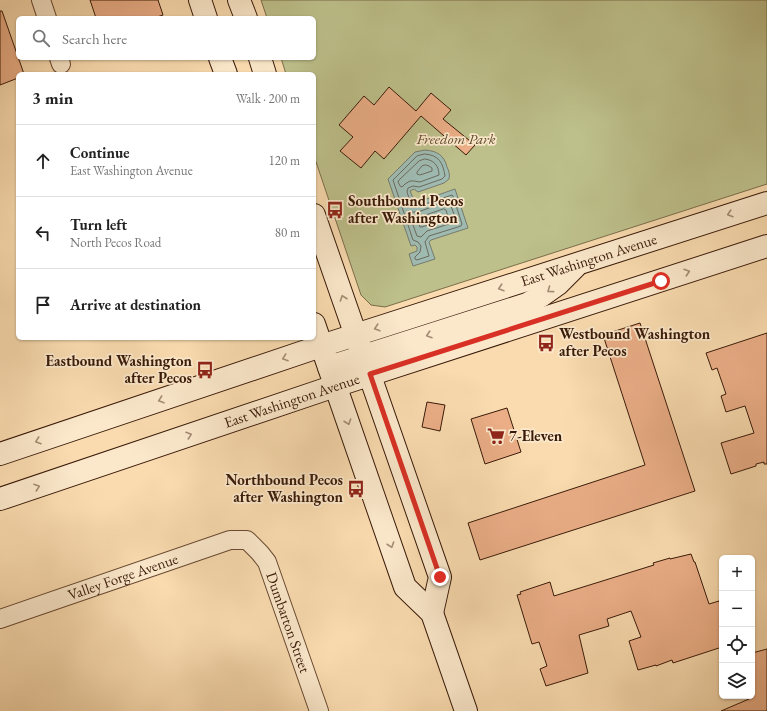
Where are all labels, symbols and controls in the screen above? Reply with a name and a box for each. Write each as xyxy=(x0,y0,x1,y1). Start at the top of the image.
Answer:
search box xyxy=(16,16,316,60)
icon: search xyxy=(30,27,52,49)
text: Search here xyxy=(62,29,127,48)
text: 3 min xyxy=(32,87,73,109)
text: Walk · 200 m xyxy=(236,90,300,107)
park label: Freedom Park xyxy=(415,129,496,148)
text: Continue xyxy=(70,143,130,162)
icon: ahead xyxy=(32,150,54,172)
text: 120 m xyxy=(269,152,300,169)
text: East Washington Avenue xyxy=(70,162,193,179)
place label: Southbound Pecos after Washington xyxy=(348,191,463,227)
bus stop icon: Southbound Pecos after Washington xyxy=(325,200,345,220)
one-way arrow xyxy=(727,210,734,218)
text: Turn left xyxy=(70,215,127,234)
icon: left xyxy=(32,222,54,244)
text: 80 m xyxy=(275,224,300,241)
street label: East Washington Avenue xyxy=(518,229,659,290)
text: North Pecos Road xyxy=(70,234,161,251)
one-way arrow xyxy=(683,268,690,277)
route start xyxy=(652,272,670,290)
one-way arrow xyxy=(498,283,505,292)
one-way arrow xyxy=(547,285,554,292)
icon: arrive xyxy=(32,294,54,316)
one-way arrow xyxy=(339,294,348,301)
text: Arrive at destination xyxy=(70,295,201,314)
one-way arrow xyxy=(374,323,381,332)
place label: Westbound Washington after Pecos xyxy=(559,324,711,360)
one-way arrow xyxy=(425,330,432,339)
bus stop icon: Westbound Washington after Pecos xyxy=(536,333,556,353)
place label: Eastbound Washington after Pecos xyxy=(45,351,193,387)
one-way arrow xyxy=(281,354,288,362)
bus stop icon: Eastbound Washington after Pecos xyxy=(195,360,215,380)
street label: East Washington Avenue xyxy=(221,369,362,432)
one-way arrow xyxy=(158,395,165,404)
one-way arrow xyxy=(343,419,352,426)
supermarket icon: 7-Eleven xyxy=(486,426,506,446)
place label: 7-Eleven xyxy=(509,426,563,445)
one-way arrow xyxy=(185,431,192,440)
one-way arrow xyxy=(35,437,42,445)
place label: Northbound Pecos after Washington xyxy=(225,470,343,506)
bus stop icon: Northbound Pecos after Washington xyxy=(346,479,366,499)
one-way arrow xyxy=(33,483,40,492)
one-way arrow xyxy=(386,542,394,549)
street label: Valley Forge Avenue xyxy=(65,549,181,604)
map controls xyxy=(719,555,755,699)
button: + xyxy=(719,555,755,591)
route end xyxy=(431,568,449,586)
street label: Dumbarton Street xyxy=(262,569,315,675)
button: − xyxy=(719,591,755,627)
button: locate xyxy=(719,627,755,663)
button: layers xyxy=(719,663,755,699)

